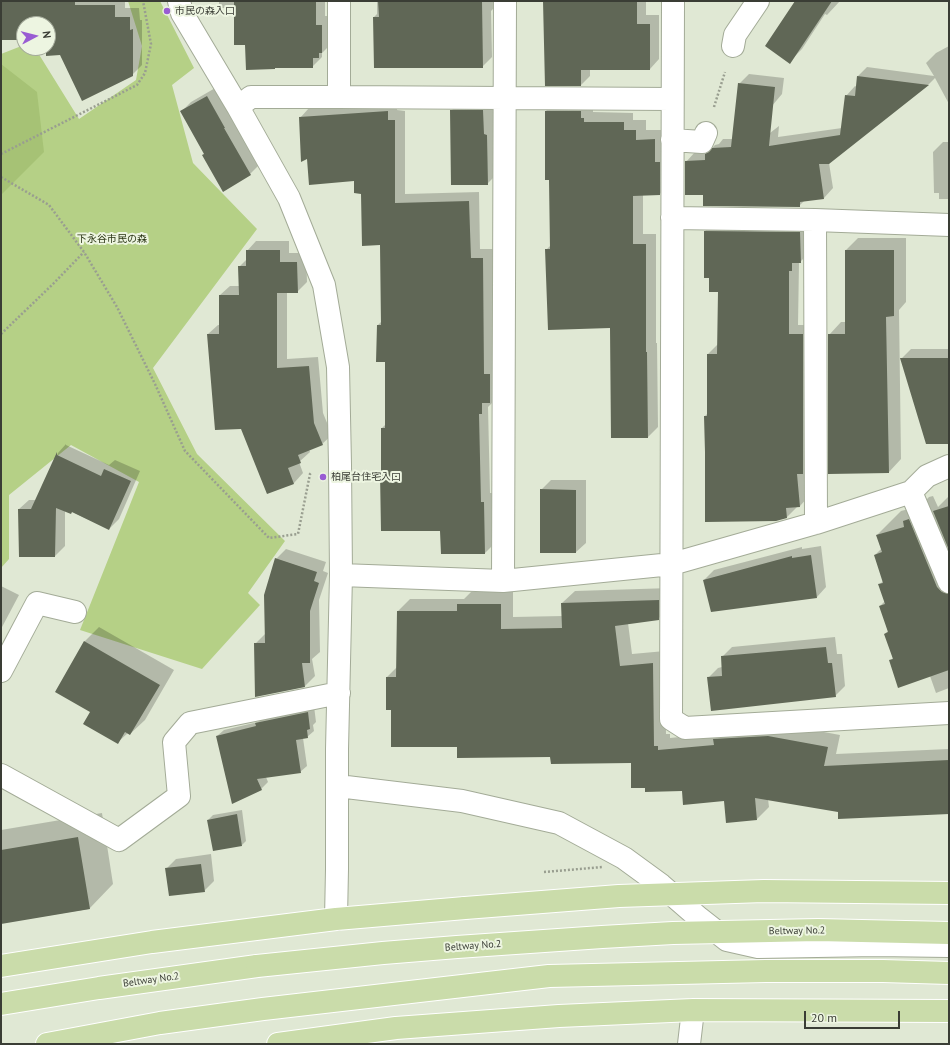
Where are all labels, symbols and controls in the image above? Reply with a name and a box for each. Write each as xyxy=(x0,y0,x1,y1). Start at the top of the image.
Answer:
place label: 市民の森入口 xyxy=(175,5,235,17)
marker: 市民の森入口 xyxy=(162,6,172,16)
north arrow xyxy=(16,16,56,56)
text: N xyxy=(40,30,54,39)
park label: 下永谷市民の森 xyxy=(77,233,147,245)
place label: 柏尾台住宅入口 xyxy=(331,471,401,483)
marker: 柏尾台住宅入口 xyxy=(318,472,328,482)
street label: Beltway No.2 xyxy=(769,925,825,937)
street label: Beltway No.2 xyxy=(444,938,502,954)
street label: Beltway No.2 xyxy=(122,970,180,990)
scale bar xyxy=(806,1003,902,1029)
text: 20 m xyxy=(811,1010,837,1025)

